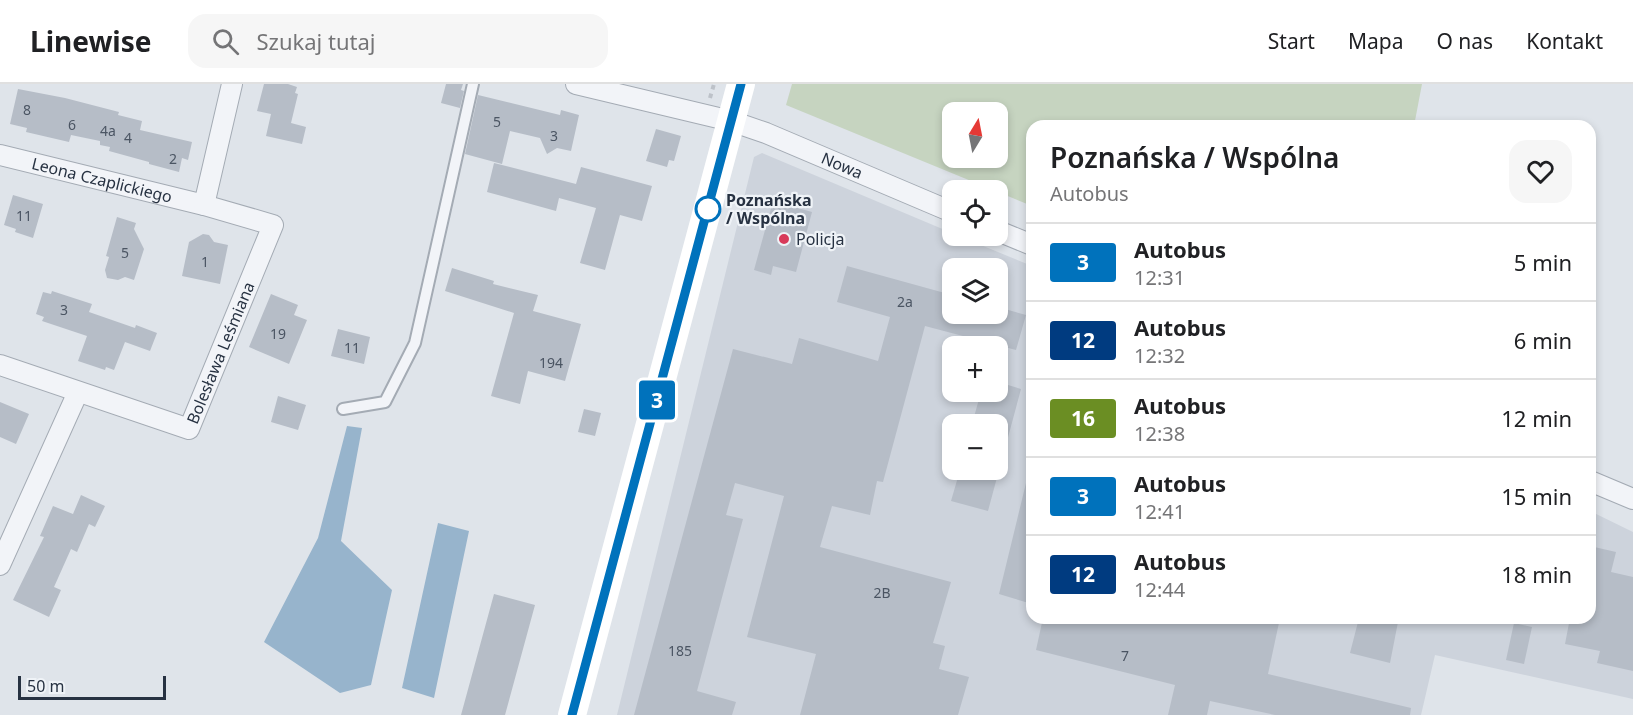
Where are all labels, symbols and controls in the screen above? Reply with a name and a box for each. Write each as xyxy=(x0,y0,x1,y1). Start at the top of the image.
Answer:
search box xyxy=(188,14,608,68)
text: Linewise xyxy=(30,22,152,60)
icon: search xyxy=(209,25,242,58)
text: Szukaj tutaj xyxy=(257,26,376,56)
text: Start xyxy=(1268,27,1315,55)
text: Mapa xyxy=(1348,27,1403,55)
text: O nas xyxy=(1436,27,1493,55)
text: Kontakt xyxy=(1526,27,1603,55)
house number: 8 xyxy=(23,100,31,119)
north arrow xyxy=(942,102,1008,168)
map controls xyxy=(942,102,1008,480)
house number: 5 xyxy=(493,112,501,131)
house number: 6 xyxy=(68,115,76,134)
house number: 4a xyxy=(100,121,116,140)
house number: 3 xyxy=(550,126,558,145)
house number: 4 xyxy=(124,128,132,147)
text: Poznańska / Wspólna xyxy=(1050,138,1339,176)
button: heart xyxy=(1509,140,1572,203)
street label: Nowa xyxy=(818,147,866,184)
house number: 2 xyxy=(169,149,177,168)
street label: Leona Czaplickiego xyxy=(30,152,174,208)
button: locate xyxy=(942,180,1008,246)
text: Autobus xyxy=(1050,180,1129,207)
place label: Poznańska / Wspólna xyxy=(726,189,812,229)
marker: Poznańska / Wspólna xyxy=(695,196,721,222)
house number: 11 xyxy=(16,206,32,225)
place label: Policja xyxy=(796,228,844,250)
marker: Policja xyxy=(777,232,791,246)
text: Autobus xyxy=(1134,234,1226,264)
house number: 5 xyxy=(121,243,129,262)
text: 5 min xyxy=(1514,247,1572,277)
text: 3 xyxy=(1077,248,1089,276)
house number: 1 xyxy=(201,252,209,271)
button: layers xyxy=(942,258,1008,324)
text: 12:31 xyxy=(1134,264,1185,291)
street label: Bolesława Leśmiana xyxy=(181,278,259,427)
house number: 2a xyxy=(897,292,913,311)
house number: 3 xyxy=(60,300,68,319)
text: Autobus xyxy=(1134,312,1226,342)
house number: 19 xyxy=(270,324,286,343)
text: 6 min xyxy=(1514,325,1572,355)
text: 12 xyxy=(1071,326,1095,354)
button: + xyxy=(942,336,1008,402)
house number: 11 xyxy=(344,338,360,357)
text: 12:32 xyxy=(1134,342,1185,369)
house number: 194 xyxy=(539,353,563,372)
line badge: 3 xyxy=(638,380,676,420)
text: 3 xyxy=(651,386,663,414)
text: Autobus xyxy=(1134,390,1226,420)
text: 12 min xyxy=(1501,403,1572,433)
text: 16 xyxy=(1071,404,1095,432)
button: − xyxy=(942,414,1008,480)
text: 12:38 xyxy=(1134,420,1185,447)
text: Autobus xyxy=(1134,468,1226,498)
text: 15 min xyxy=(1501,481,1572,511)
text: 3 xyxy=(1077,482,1089,510)
text: 12:41 xyxy=(1134,498,1185,525)
text: Autobus xyxy=(1134,546,1226,576)
text: 18 min xyxy=(1501,559,1572,589)
text: 12 xyxy=(1071,560,1095,588)
text: 12:44 xyxy=(1134,576,1185,603)
house number: 2B xyxy=(873,583,891,602)
house number: 185 xyxy=(668,641,692,660)
house number: 7 xyxy=(1121,646,1129,665)
scale bar xyxy=(18,673,166,700)
text: 50 m xyxy=(27,675,64,697)

